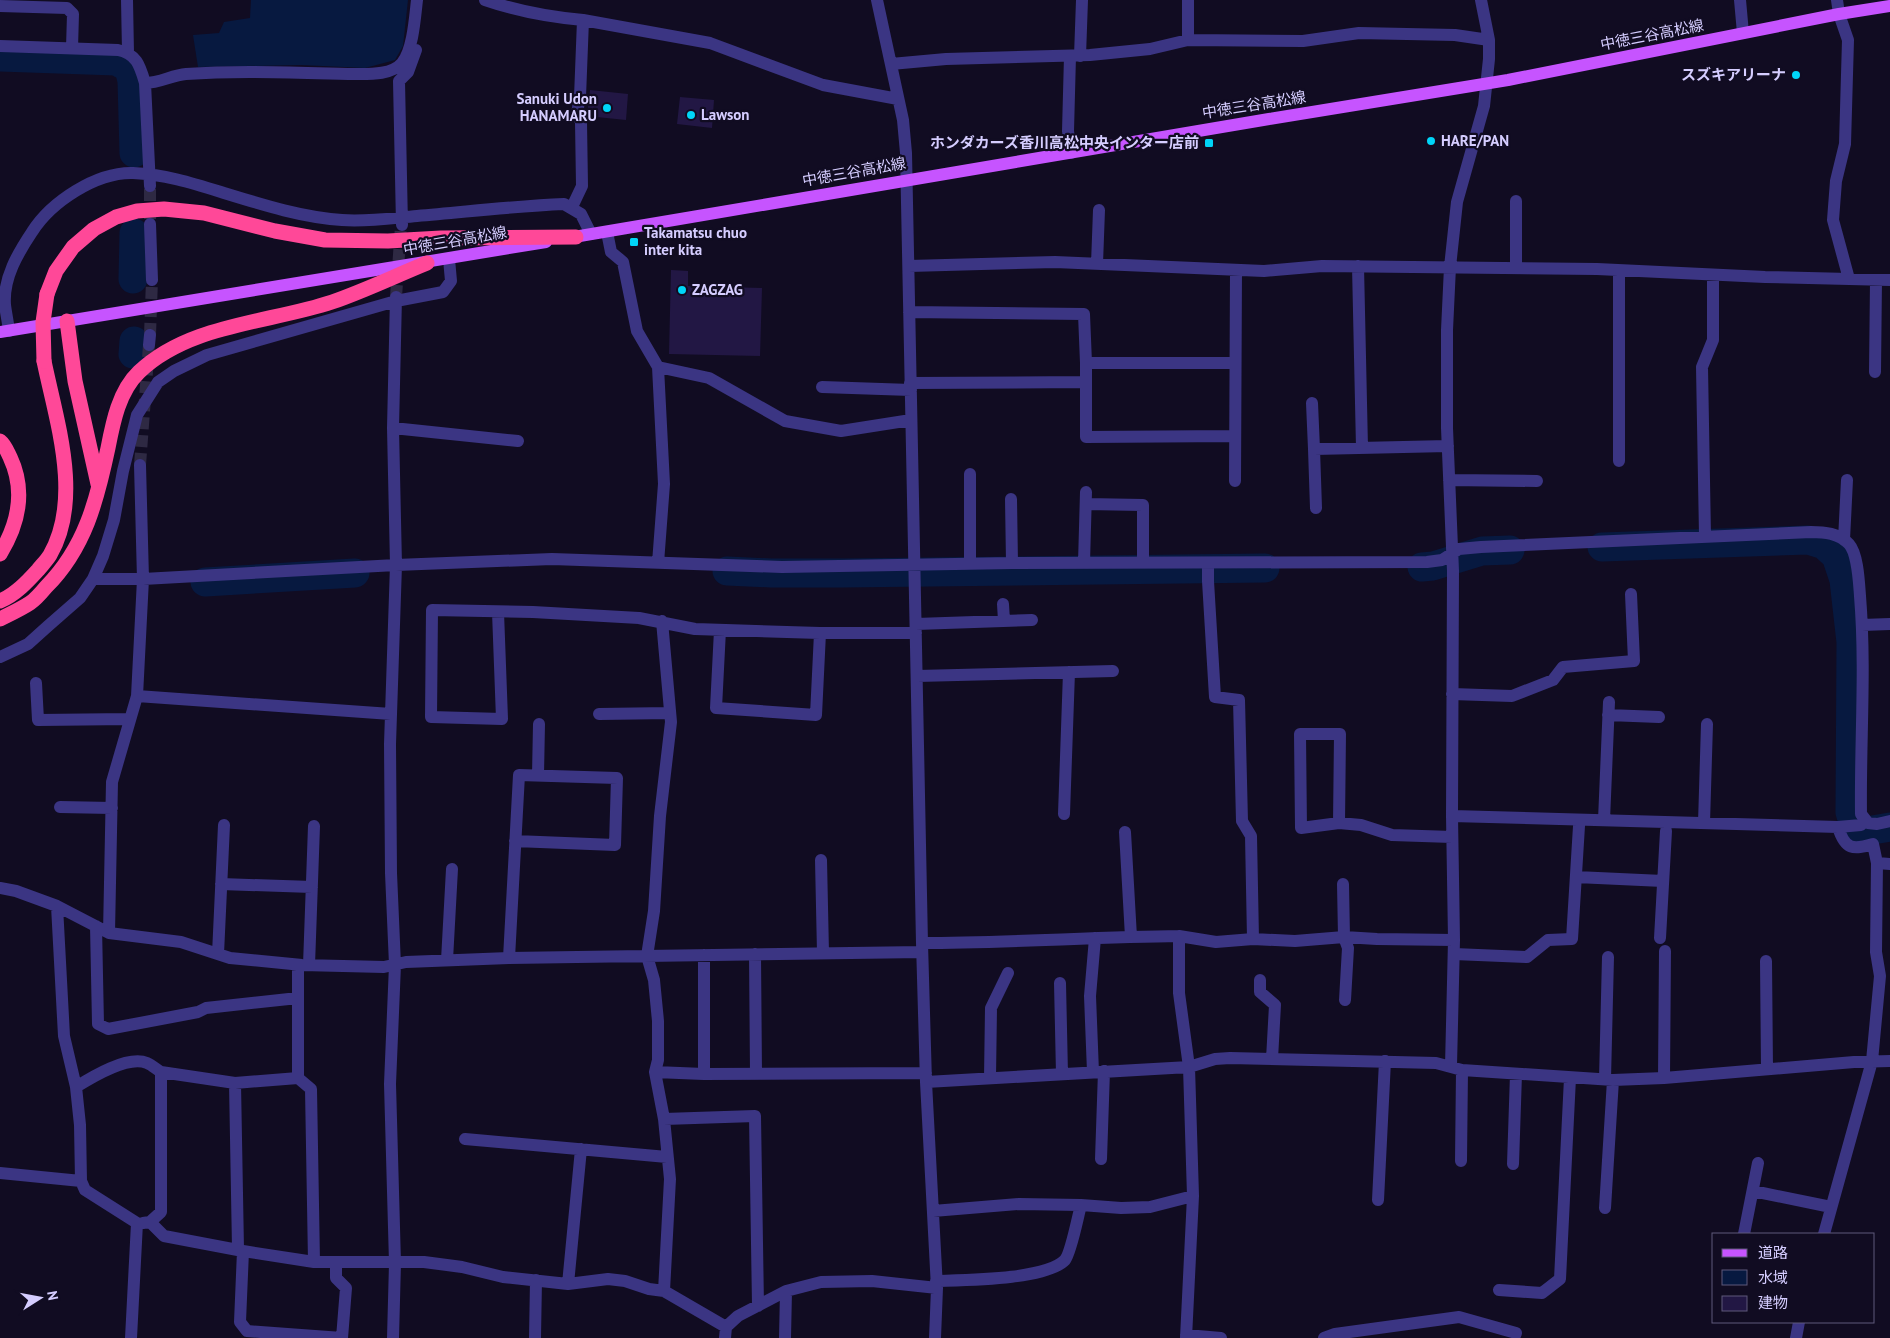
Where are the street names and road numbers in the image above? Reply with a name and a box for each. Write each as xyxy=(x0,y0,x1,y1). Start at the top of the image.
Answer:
street label: 中徳三谷高松線 xyxy=(1599,15,1705,54)
street label: 中徳三谷高松線 xyxy=(1201,87,1307,122)
street label: 中徳三谷高松線 xyxy=(801,153,907,190)
street label: 中徳三谷高松線 xyxy=(402,222,508,259)

